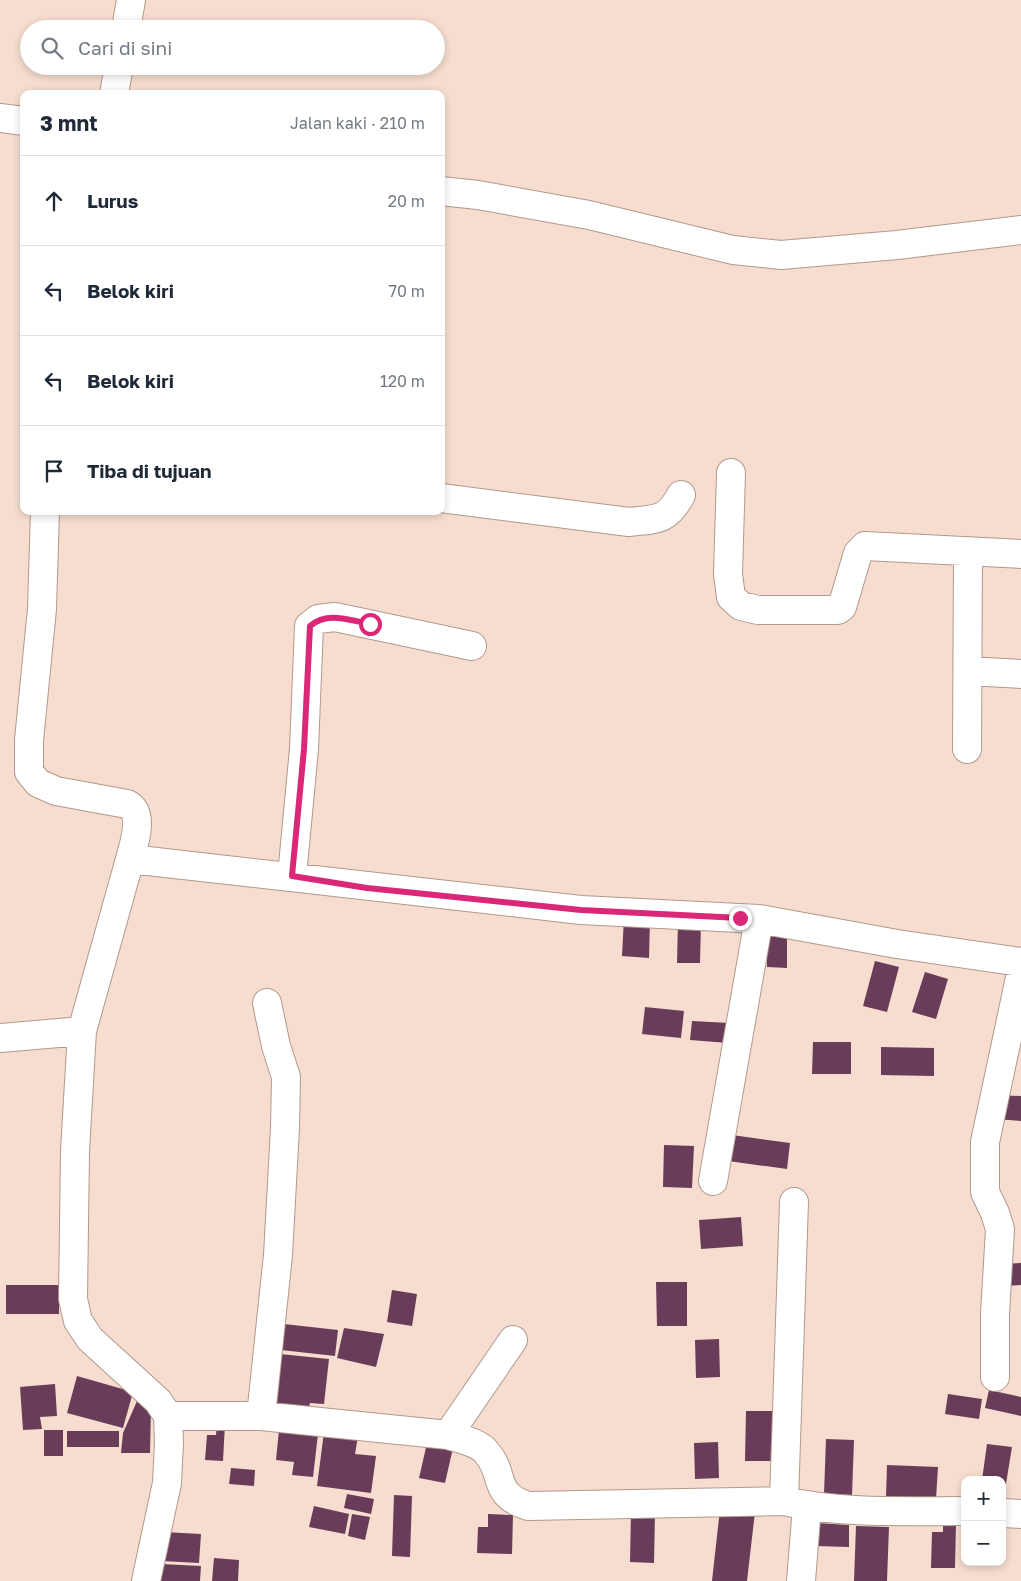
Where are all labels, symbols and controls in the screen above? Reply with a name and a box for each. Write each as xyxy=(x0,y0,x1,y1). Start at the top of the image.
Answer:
search box xyxy=(20,20,445,75)
icon: search xyxy=(38,34,66,62)
text: Cari di sini xyxy=(78,36,172,59)
text: 3 mnt xyxy=(40,110,98,136)
text: Jalan kaki · 210 m xyxy=(290,113,425,133)
icon: ahead xyxy=(40,187,68,215)
text: Lurus xyxy=(87,189,138,212)
text: 20 m xyxy=(388,191,425,211)
icon: left xyxy=(40,277,68,305)
text: Belok kiri xyxy=(87,279,174,302)
text: 70 m xyxy=(388,281,425,301)
icon: left xyxy=(40,367,68,395)
text: Belok kiri xyxy=(87,369,174,392)
text: 120 m xyxy=(380,371,425,391)
icon: arrive xyxy=(40,457,68,485)
text: Tiba di tujuan xyxy=(87,459,212,482)
route start xyxy=(359,613,382,636)
route end xyxy=(729,907,752,930)
map controls xyxy=(961,1476,1006,1566)
button: + xyxy=(961,1476,1006,1521)
button: − xyxy=(961,1521,1006,1566)

